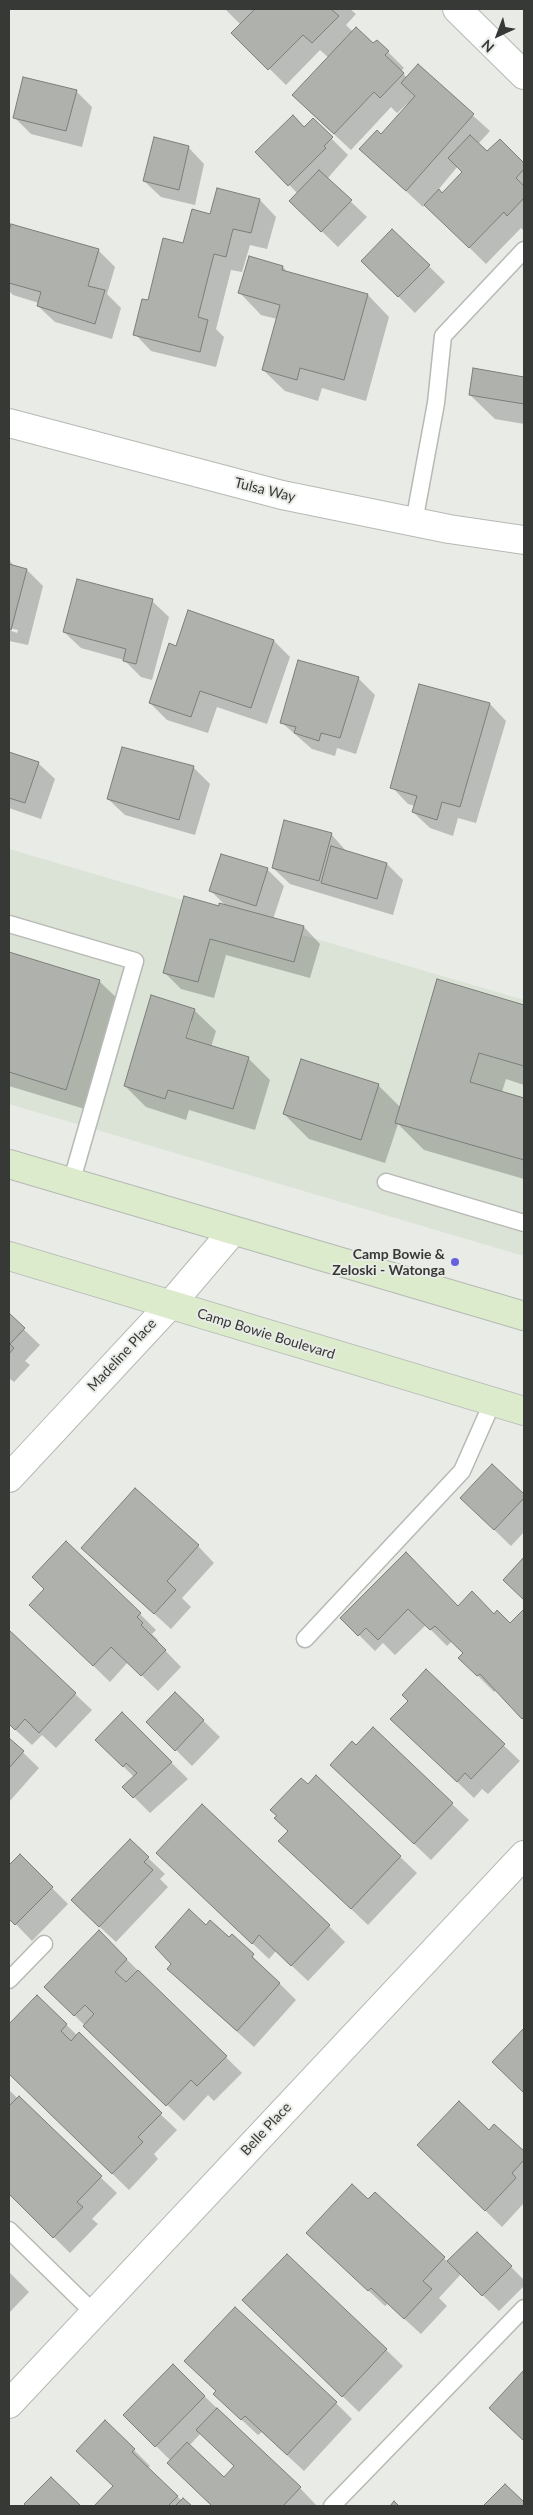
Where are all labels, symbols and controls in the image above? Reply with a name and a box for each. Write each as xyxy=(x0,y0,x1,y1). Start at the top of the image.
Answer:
north arrow xyxy=(473,10,523,60)
text: N xyxy=(478,36,497,56)
street label: Tulsa Way xyxy=(233,474,297,506)
place label: Camp Bowie & Zeloski - Watonga xyxy=(332,1246,445,1278)
marker: Camp Bowie & Zeloski - Watonga xyxy=(449,1256,461,1268)
street label: Camp Bowie Boulevard xyxy=(195,1305,337,1363)
street label: Madeline Place xyxy=(84,1315,160,1395)
street label: Belle Place xyxy=(237,2099,295,2159)

